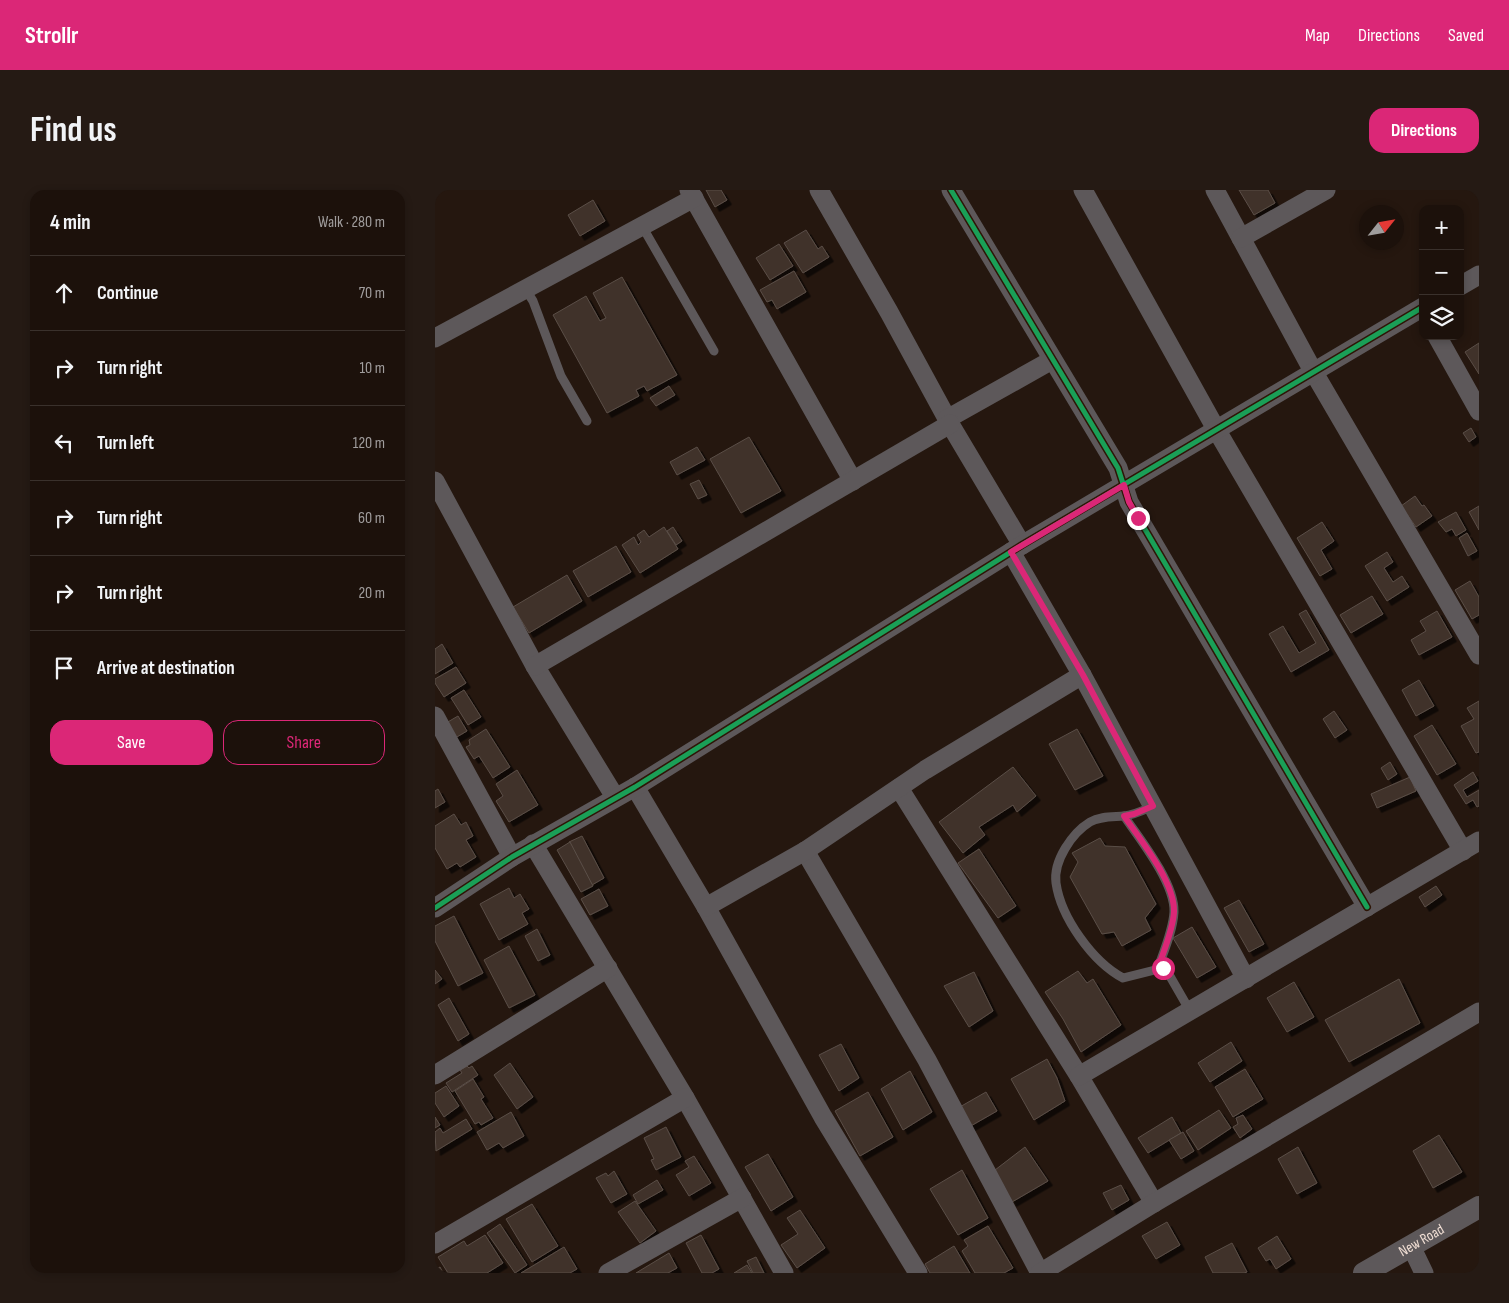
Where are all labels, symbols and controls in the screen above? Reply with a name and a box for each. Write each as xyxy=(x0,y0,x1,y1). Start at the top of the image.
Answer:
text: Strollr xyxy=(25,21,79,50)
text: Map xyxy=(1305,25,1330,46)
text: Directions xyxy=(1358,25,1420,46)
text: Saved xyxy=(1448,25,1484,46)
button: Directions xyxy=(1369,108,1479,153)
text: Find us xyxy=(30,109,117,152)
north arrow xyxy=(1359,205,1404,250)
map controls xyxy=(1419,205,1464,340)
button: + xyxy=(1419,205,1464,250)
text: 4 min xyxy=(50,210,91,235)
text: Walk · 280 m xyxy=(318,213,385,232)
button: − xyxy=(1419,250,1464,295)
icon: ahead xyxy=(50,279,78,307)
text: Continue xyxy=(97,282,158,305)
text: 70 m xyxy=(359,284,385,303)
button: layers xyxy=(1419,295,1464,340)
icon: right xyxy=(50,354,78,382)
text: Turn right xyxy=(97,357,162,380)
text: 10 m xyxy=(359,359,385,378)
icon: left xyxy=(50,429,78,457)
text: Turn left xyxy=(97,432,154,455)
text: 120 m xyxy=(353,434,385,453)
icon: right xyxy=(50,504,78,532)
text: Turn right xyxy=(97,507,162,530)
route end xyxy=(1127,507,1150,530)
text: 60 m xyxy=(358,509,385,528)
icon: right xyxy=(50,579,78,607)
text: Turn right xyxy=(97,582,162,605)
text: 20 m xyxy=(358,584,385,603)
icon: arrive xyxy=(50,654,78,682)
text: Arrive at destination xyxy=(97,657,235,680)
button: Save xyxy=(50,720,213,765)
button: Share xyxy=(223,720,385,765)
route start xyxy=(1152,957,1175,980)
street label: New Road xyxy=(1395,1220,1448,1261)

